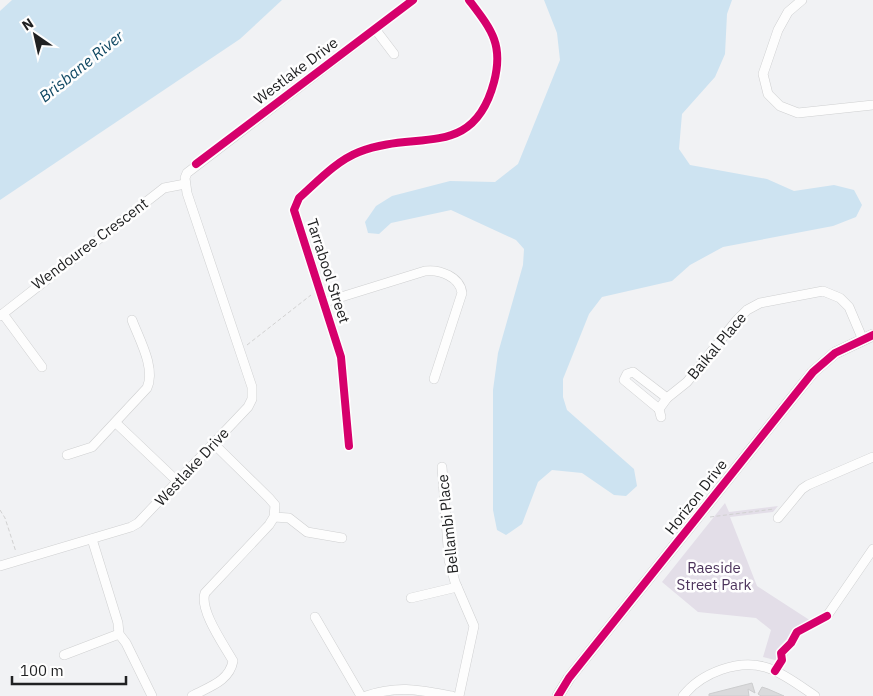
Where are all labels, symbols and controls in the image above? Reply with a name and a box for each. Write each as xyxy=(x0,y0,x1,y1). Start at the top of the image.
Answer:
north arrow xyxy=(10,10,60,60)
text: N xyxy=(18,14,37,35)
water label: Brisbane River xyxy=(35,25,128,106)
street label: Westlake Drive xyxy=(250,33,341,108)
street label: Wendouree Crescent xyxy=(28,194,152,294)
street label: Tarrabool Street xyxy=(303,216,354,326)
street label: Baikal Place xyxy=(683,308,750,383)
street label: Westlake Drive xyxy=(151,424,233,510)
street label: Horizon Drive xyxy=(660,455,731,538)
street label: Bellambi Place xyxy=(433,473,462,575)
park label: Raeside Street Park xyxy=(676,558,752,594)
scale bar xyxy=(12,654,126,686)
text: 100 m xyxy=(20,661,64,680)

